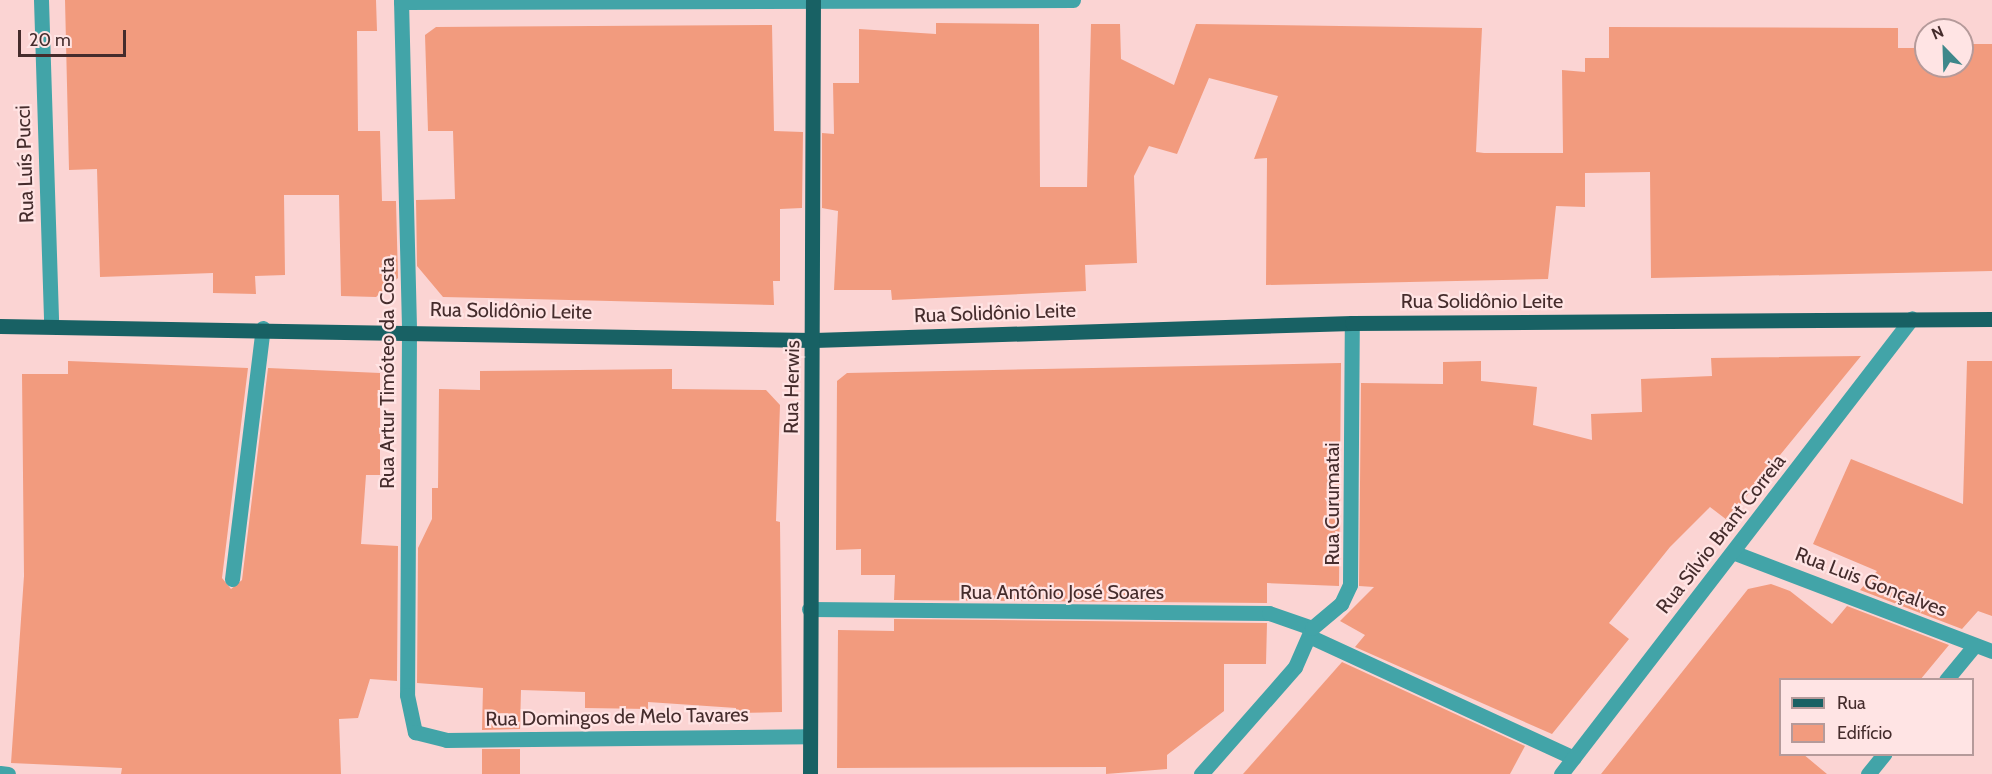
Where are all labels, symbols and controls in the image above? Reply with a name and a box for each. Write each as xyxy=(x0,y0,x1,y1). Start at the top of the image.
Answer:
scale bar xyxy=(21,18,129,56)
north arrow xyxy=(1914,18,1974,78)
text: N xyxy=(1929,22,1946,44)
text: 20 m xyxy=(29,29,71,51)
street label: Rua Luís Pucci xyxy=(11,105,39,223)
street label: Rua Artur Timóteo da Costa xyxy=(375,257,399,489)
street label: Rua Solidônio Leite xyxy=(1401,289,1563,313)
street label: Rua Solidônio Leite xyxy=(430,298,592,324)
street label: Rua Solidônio Leite xyxy=(914,298,1076,328)
street label: Rua Herwis xyxy=(779,340,805,434)
street label: Rua Curumatai xyxy=(1320,442,1344,566)
street label: Rua Sílvio Brant Correia xyxy=(1651,449,1791,619)
street label: Rua Luis Gonçalves xyxy=(1792,542,1950,622)
street label: Rua Antônio José Soares xyxy=(960,580,1164,604)
legend xyxy=(1779,678,1974,756)
text: Rua xyxy=(1837,692,1866,714)
street label: Rua Domingos de Melo Tavares xyxy=(485,703,749,731)
text: Edifício xyxy=(1837,722,1892,744)

